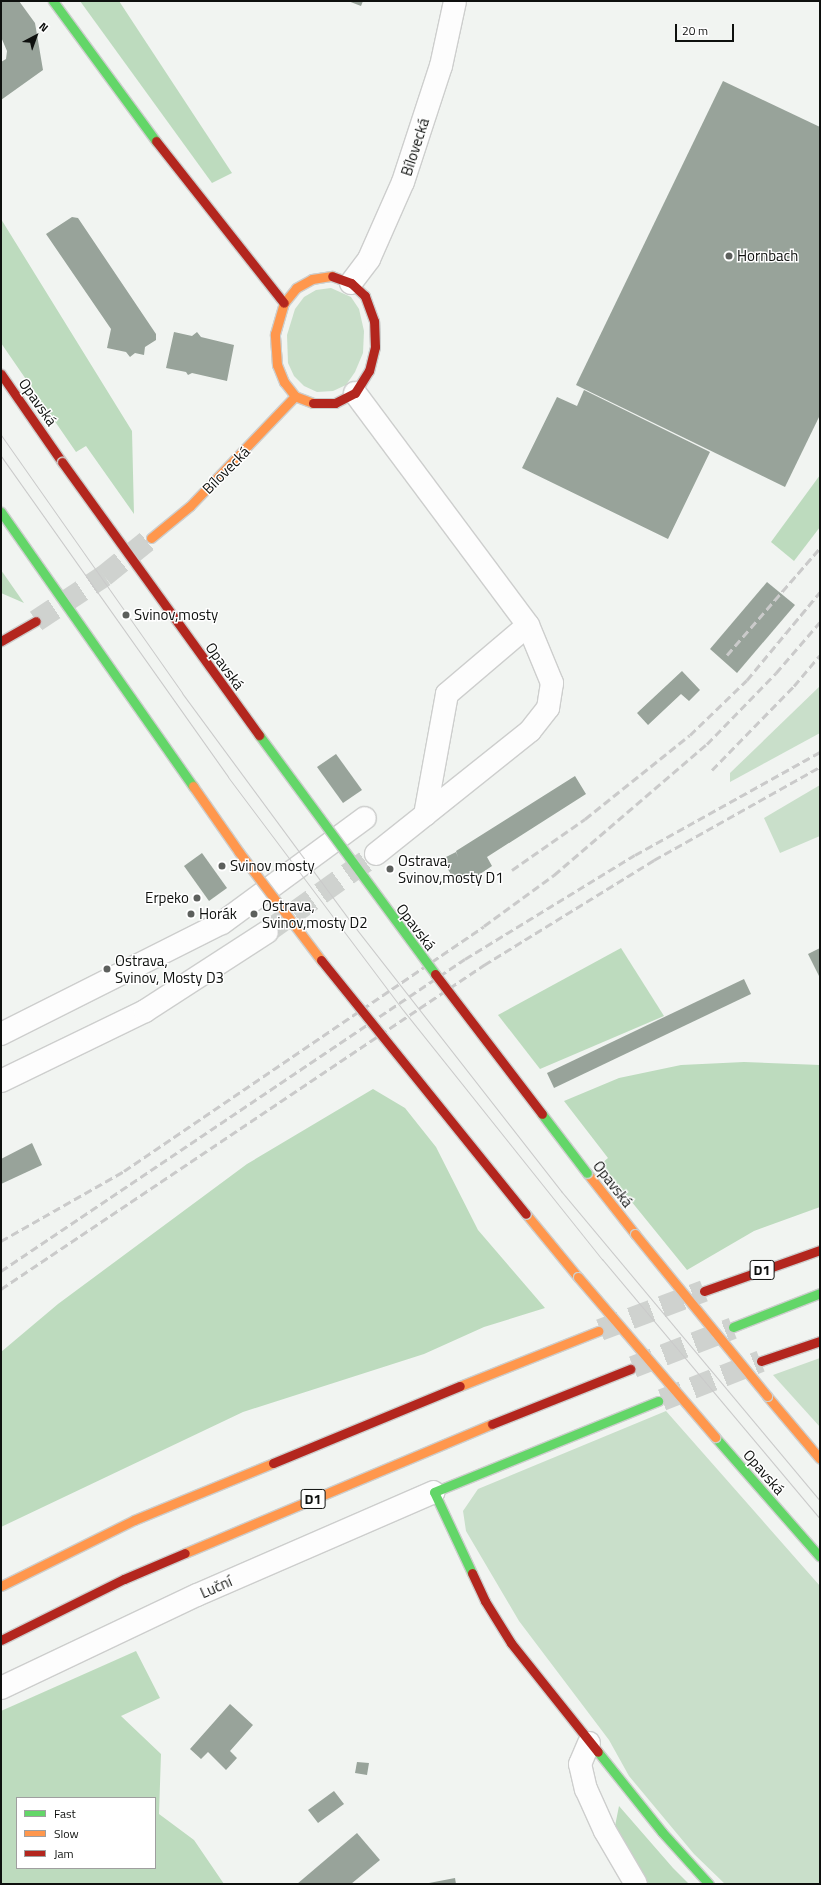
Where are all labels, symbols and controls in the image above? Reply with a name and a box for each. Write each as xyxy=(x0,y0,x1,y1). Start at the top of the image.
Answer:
north arrow xyxy=(16,16,56,56)
scale bar xyxy=(677,16,736,42)
text: N xyxy=(36,18,52,35)
text: 20 m xyxy=(682,21,708,40)
street label: Bílovecká xyxy=(397,116,433,178)
place label: Hornbach xyxy=(737,247,798,265)
marker: Hornbach xyxy=(724,251,734,261)
street label: Opavská xyxy=(15,375,61,429)
street label: Bílovecká xyxy=(199,443,253,497)
place label: Svinov,mosty xyxy=(134,606,218,624)
marker: Svinov,mosty xyxy=(121,610,131,620)
street label: Opavská xyxy=(202,639,248,693)
place label: Ostrava, Svinov,mosty D1 xyxy=(398,851,504,886)
place label: Svinov mosty xyxy=(230,857,315,875)
marker: Svinov mosty xyxy=(217,861,227,871)
marker: Ostrava, Svinov,mosty D1 xyxy=(385,864,395,874)
place label: Erpeko xyxy=(145,889,189,907)
marker: Erpeko xyxy=(192,893,202,903)
place label: Ostrava, Svinov,mosty D2 xyxy=(262,896,368,931)
street label: Opavská xyxy=(393,900,439,954)
place label: Horák xyxy=(199,905,237,923)
marker: Horák xyxy=(186,909,196,919)
marker: Ostrava, Svinov,mosty D2 xyxy=(249,909,259,919)
place label: Ostrava, Svinov, Mosty D3 xyxy=(115,951,224,986)
marker: Ostrava, Svinov, Mosty D3 xyxy=(102,964,112,974)
street label: Opavská xyxy=(589,1157,637,1211)
road number: D1 xyxy=(749,1258,775,1282)
street label: Opavská xyxy=(739,1446,789,1498)
road number: D1 xyxy=(300,1487,326,1511)
street label: Luční xyxy=(197,1572,235,1602)
legend xyxy=(16,1797,156,1869)
text: Fast xyxy=(54,1804,76,1823)
text: Slow xyxy=(54,1824,79,1843)
text: Jam xyxy=(54,1844,74,1863)

